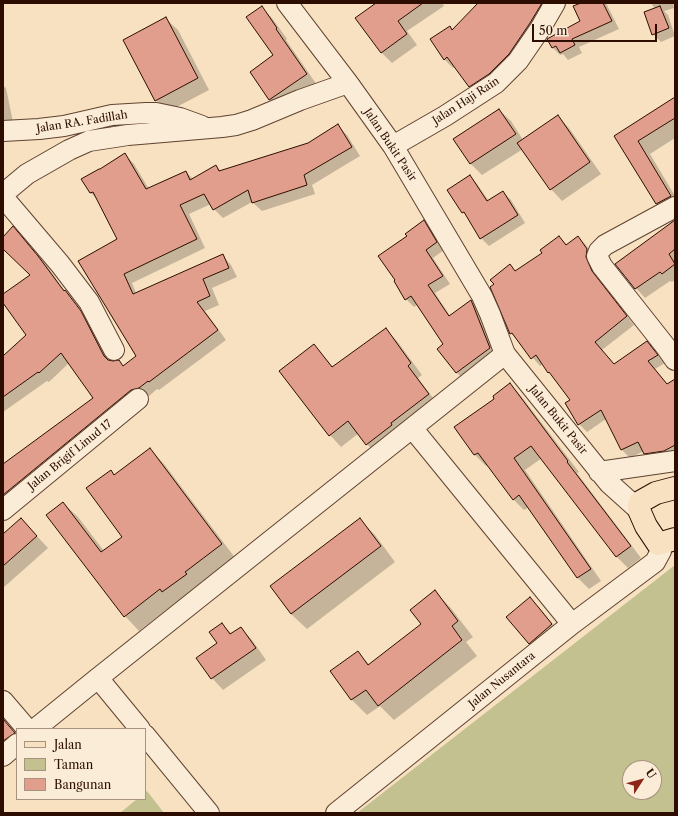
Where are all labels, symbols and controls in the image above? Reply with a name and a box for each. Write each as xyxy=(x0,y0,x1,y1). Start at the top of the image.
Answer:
scale bar xyxy=(534,16,659,42)
text: 50 m xyxy=(539,23,568,38)
street label: Jalan Haji Rain xyxy=(430,74,502,128)
street label: Jalan Bukit Pasir xyxy=(361,106,419,184)
street label: Jalan RA. Fadillah xyxy=(35,108,129,136)
street label: Jalan Bukit Pasir xyxy=(526,383,590,457)
street label: Jalan Brigif Linud 17 xyxy=(25,417,115,493)
street label: Jalan Nusantara xyxy=(466,649,538,711)
legend xyxy=(16,728,146,800)
text: Jalan xyxy=(54,737,82,752)
text: Taman xyxy=(54,757,93,772)
north arrow xyxy=(622,760,662,800)
text: U xyxy=(643,766,659,781)
text: Bangunan xyxy=(54,777,111,792)

